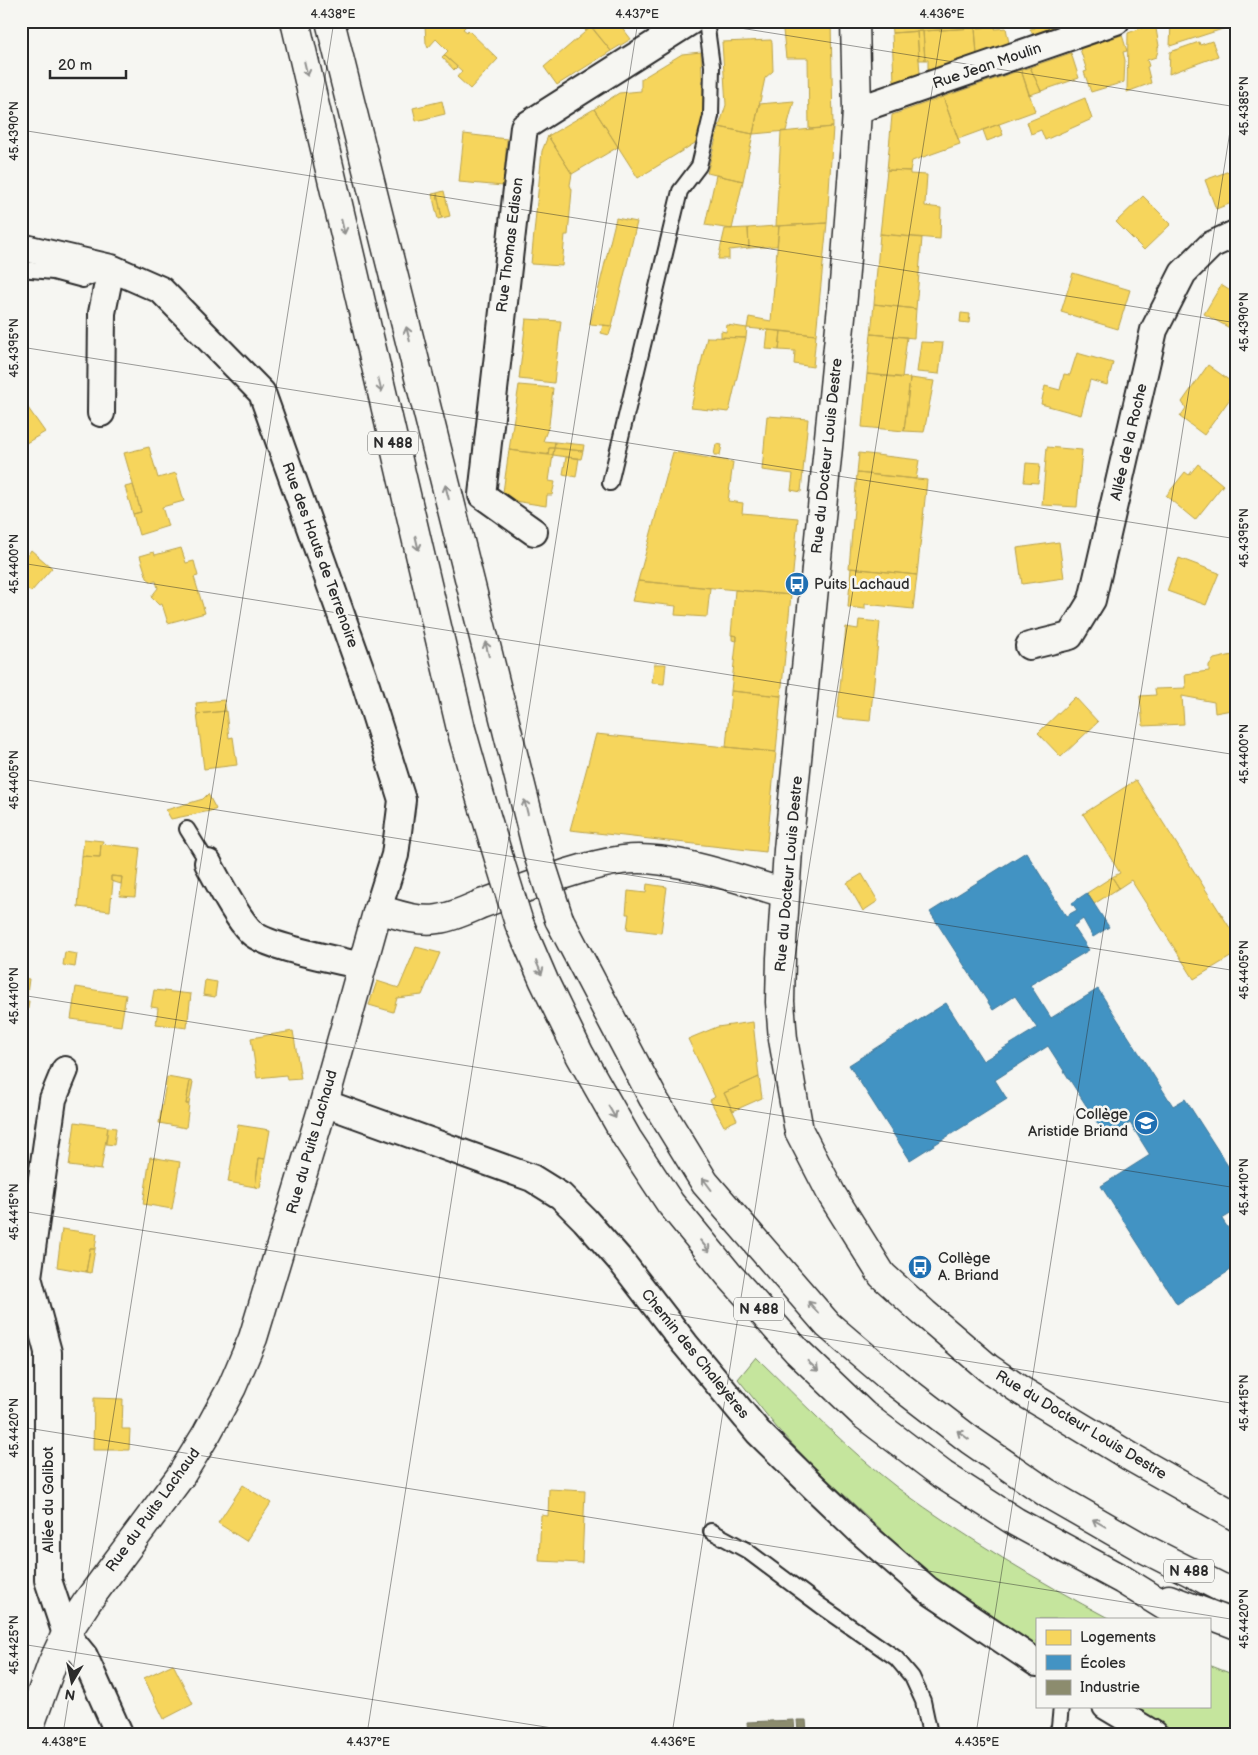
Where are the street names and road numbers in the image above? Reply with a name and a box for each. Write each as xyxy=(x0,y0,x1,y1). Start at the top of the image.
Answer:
street label: Rue Jean Moulin xyxy=(930,39,1044,93)
street label: Rue Thomas Edison xyxy=(492,176,528,314)
street label: Rue du Docteur Louis Destre xyxy=(807,357,847,555)
street label: Allée de la Roche xyxy=(1106,382,1152,502)
road number: N 488 xyxy=(368,432,418,454)
street label: Rue des Hauts de Terrenoire xyxy=(278,460,362,650)
street label: Rue du Docteur Louis Destre xyxy=(771,775,807,973)
street label: Rue du Puits Lachaud xyxy=(282,1068,342,1216)
street label: Chemin des Chaleyères xyxy=(637,1285,754,1423)
road number: N 488 xyxy=(734,1298,784,1320)
street label: Rue du Docteur Louis Destre xyxy=(992,1366,1170,1484)
street label: Rue du Puits Lachaud xyxy=(102,1444,204,1576)
street label: Allée du Galibot xyxy=(39,1446,58,1553)
road number: N 488 xyxy=(1164,1560,1214,1582)

